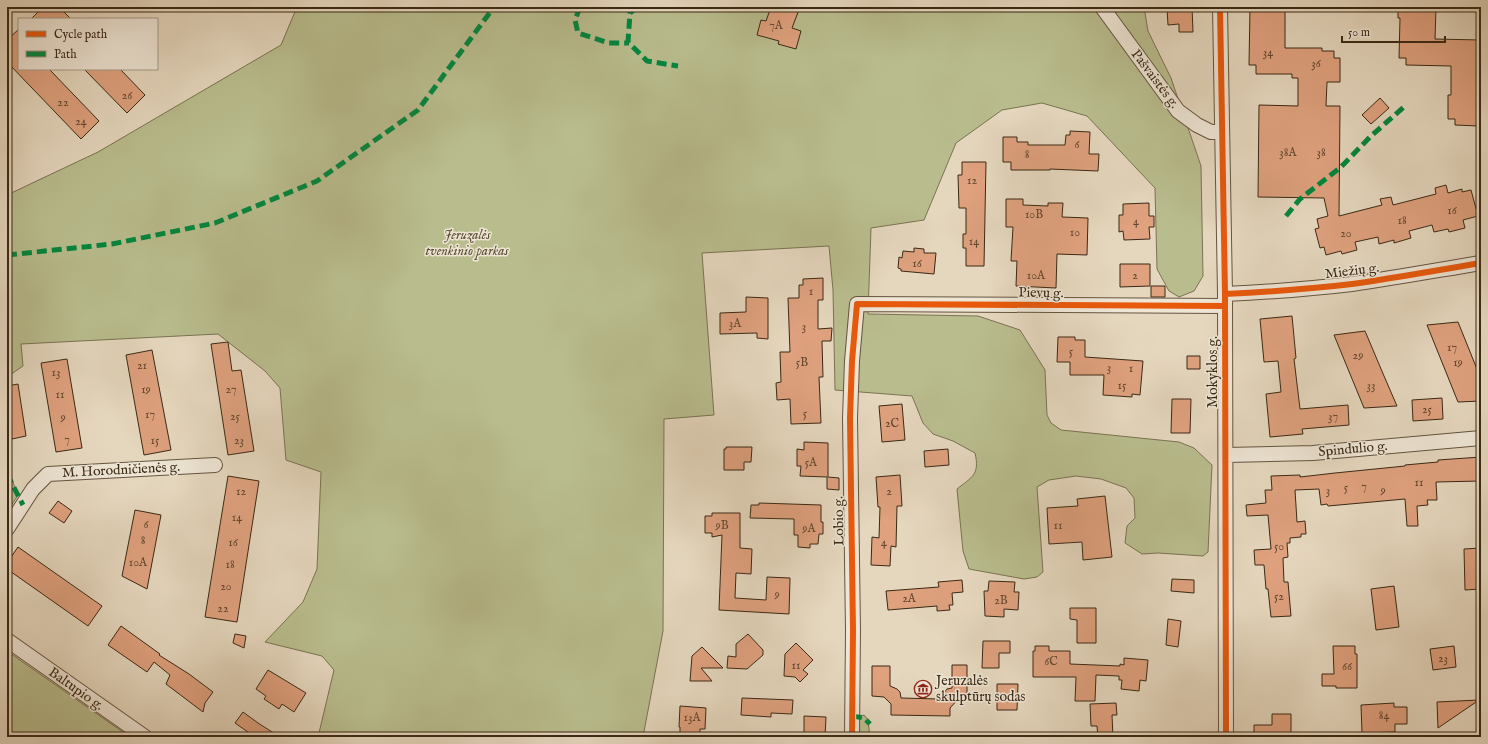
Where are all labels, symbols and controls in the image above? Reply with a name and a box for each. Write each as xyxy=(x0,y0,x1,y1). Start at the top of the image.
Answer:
legend xyxy=(18,18,158,70)
house number: 7A xyxy=(769,18,784,33)
scale bar xyxy=(1342,18,1445,44)
text: 50 m xyxy=(1348,25,1370,40)
text: Cycle path xyxy=(54,27,108,43)
house number: 34 xyxy=(1263,45,1273,60)
street label: Pašvaistės g. xyxy=(1127,46,1183,112)
text: Path xyxy=(54,47,77,62)
house number: 36 xyxy=(1311,56,1322,71)
house number: 26 xyxy=(122,88,133,103)
house number: 22 xyxy=(57,95,69,110)
house number: 24 xyxy=(75,114,87,129)
house number: 6 xyxy=(1074,137,1080,152)
house number: 38A xyxy=(1279,145,1298,160)
house number: 38 xyxy=(1316,145,1326,160)
house number: 8 xyxy=(1025,147,1030,162)
house number: 12 xyxy=(967,173,977,188)
house number: 16 xyxy=(1447,203,1458,218)
house number: 10B xyxy=(1025,207,1043,222)
house number: 18 xyxy=(1397,213,1407,228)
house number: 4 xyxy=(1133,214,1139,229)
house number: 10 xyxy=(1070,225,1080,240)
park label: Jeruzalės tvenkinio parkas xyxy=(426,226,509,260)
house number: 20 xyxy=(1340,226,1352,241)
house number: 14 xyxy=(969,234,979,249)
house number: 16 xyxy=(912,256,923,271)
street label: Miežių g. xyxy=(1324,259,1380,283)
house number: 10A xyxy=(1027,268,1046,283)
house number: 2 xyxy=(1132,268,1138,283)
house number: 1 xyxy=(809,284,813,299)
street label: Pievų g. xyxy=(1018,284,1064,302)
house number: 3A xyxy=(729,316,742,331)
house number: 3 xyxy=(802,319,806,334)
street label: Mokyklos g. xyxy=(1204,336,1222,408)
house number: 17 xyxy=(1447,340,1457,355)
house number: 5 xyxy=(1069,344,1074,359)
house number: 29 xyxy=(1353,348,1363,363)
house number: 5B xyxy=(796,355,808,370)
house number: 19 xyxy=(1453,355,1463,370)
house number: 21 xyxy=(137,358,147,373)
house number: 3 xyxy=(1107,360,1111,375)
house number: 1 xyxy=(1129,361,1133,376)
house number: 13 xyxy=(52,365,60,380)
house number: 15 xyxy=(1118,378,1127,393)
house number: 33 xyxy=(1367,378,1375,393)
house number: 19 xyxy=(141,382,151,397)
house number: 27 xyxy=(225,382,237,397)
house number: 11 xyxy=(56,387,64,402)
house number: 25 xyxy=(1422,402,1433,417)
house number: 5 xyxy=(803,406,808,421)
house number: 17 xyxy=(145,407,155,422)
house number: 25 xyxy=(230,409,241,424)
house number: 37 xyxy=(1328,409,1338,424)
house number: 9 xyxy=(59,410,66,425)
house number: 2C xyxy=(885,416,900,431)
house number: 7 xyxy=(64,432,70,447)
house number: 15 xyxy=(151,433,160,448)
house number: 23 xyxy=(234,433,244,448)
street label: Spindulio g. xyxy=(1318,437,1388,461)
house number: 5A xyxy=(805,455,818,470)
street label: M. Horodničienės g. xyxy=(61,458,181,482)
house number: 11 xyxy=(1415,475,1423,490)
house number: 7 xyxy=(1361,479,1367,494)
house number: 5 xyxy=(1344,480,1349,495)
house number: 3 xyxy=(1326,483,1330,498)
house number: 9 xyxy=(1379,483,1386,498)
house number: 12 xyxy=(236,484,246,499)
house number: 2 xyxy=(886,484,892,499)
street label: Lobio g. xyxy=(830,496,848,546)
house number: 14 xyxy=(232,510,242,525)
house number: 6 xyxy=(143,517,149,532)
house number: 9B xyxy=(714,518,729,533)
house number: 11 xyxy=(1054,518,1062,533)
house number: 9A xyxy=(801,521,817,536)
house number: 8 xyxy=(141,533,146,548)
house number: 16 xyxy=(228,535,239,550)
house number: 4 xyxy=(881,535,887,550)
house number: 50 xyxy=(1274,539,1284,554)
house number: 10A xyxy=(129,555,148,570)
house number: 18 xyxy=(225,557,235,572)
house number: 20 xyxy=(220,579,232,594)
house number: 9 xyxy=(773,587,780,602)
house number: 52 xyxy=(1274,589,1284,604)
house number: 2A xyxy=(902,591,917,606)
house number: 2B xyxy=(994,593,1008,608)
house number: 22 xyxy=(217,601,229,616)
house number: 23 xyxy=(1438,651,1448,666)
house number: 6C xyxy=(1044,654,1058,669)
house number: 11 xyxy=(792,658,800,673)
house number: 66 xyxy=(1342,659,1353,674)
street label: Baltupio g. xyxy=(45,663,107,715)
place label: Jeruzalės skulptūrų sodas xyxy=(934,672,1026,706)
museum icon: Jeruzalės skulptūrų sodas xyxy=(913,679,933,699)
house number: 84 xyxy=(1379,708,1389,723)
house number: 13A xyxy=(683,710,701,725)

